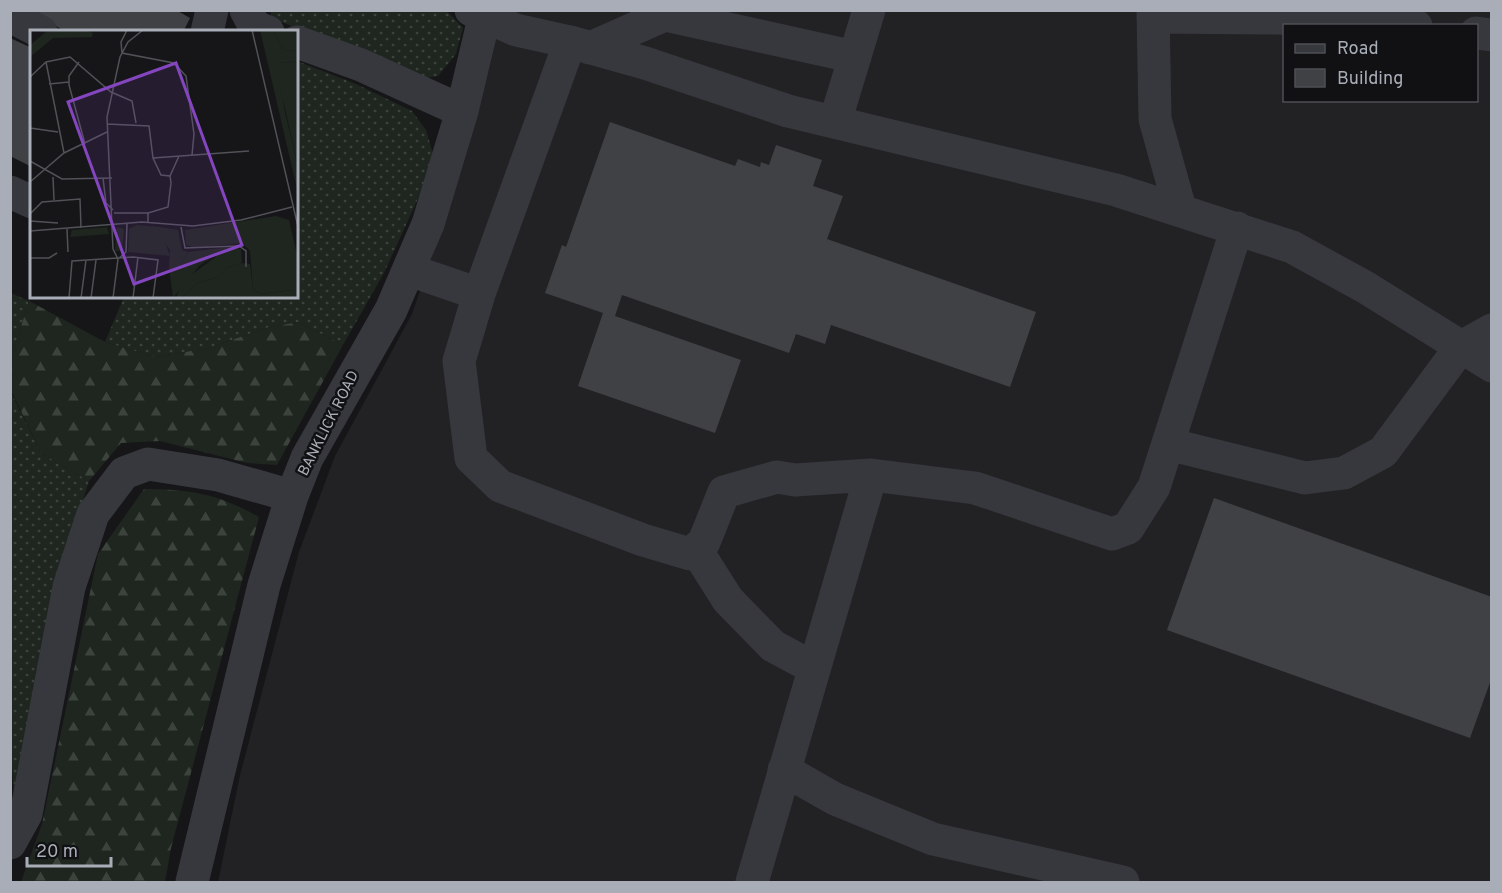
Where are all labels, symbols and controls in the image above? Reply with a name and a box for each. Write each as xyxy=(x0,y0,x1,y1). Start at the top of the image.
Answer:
legend xyxy=(1283,24,1478,102)
inset map xyxy=(30,30,298,298)
text: Road xyxy=(1337,38,1379,61)
text: Building xyxy=(1337,68,1403,91)
street label: BANKLICK ROAD xyxy=(295,368,364,480)
scale bar xyxy=(27,830,111,868)
text: 20 m xyxy=(36,841,78,864)

